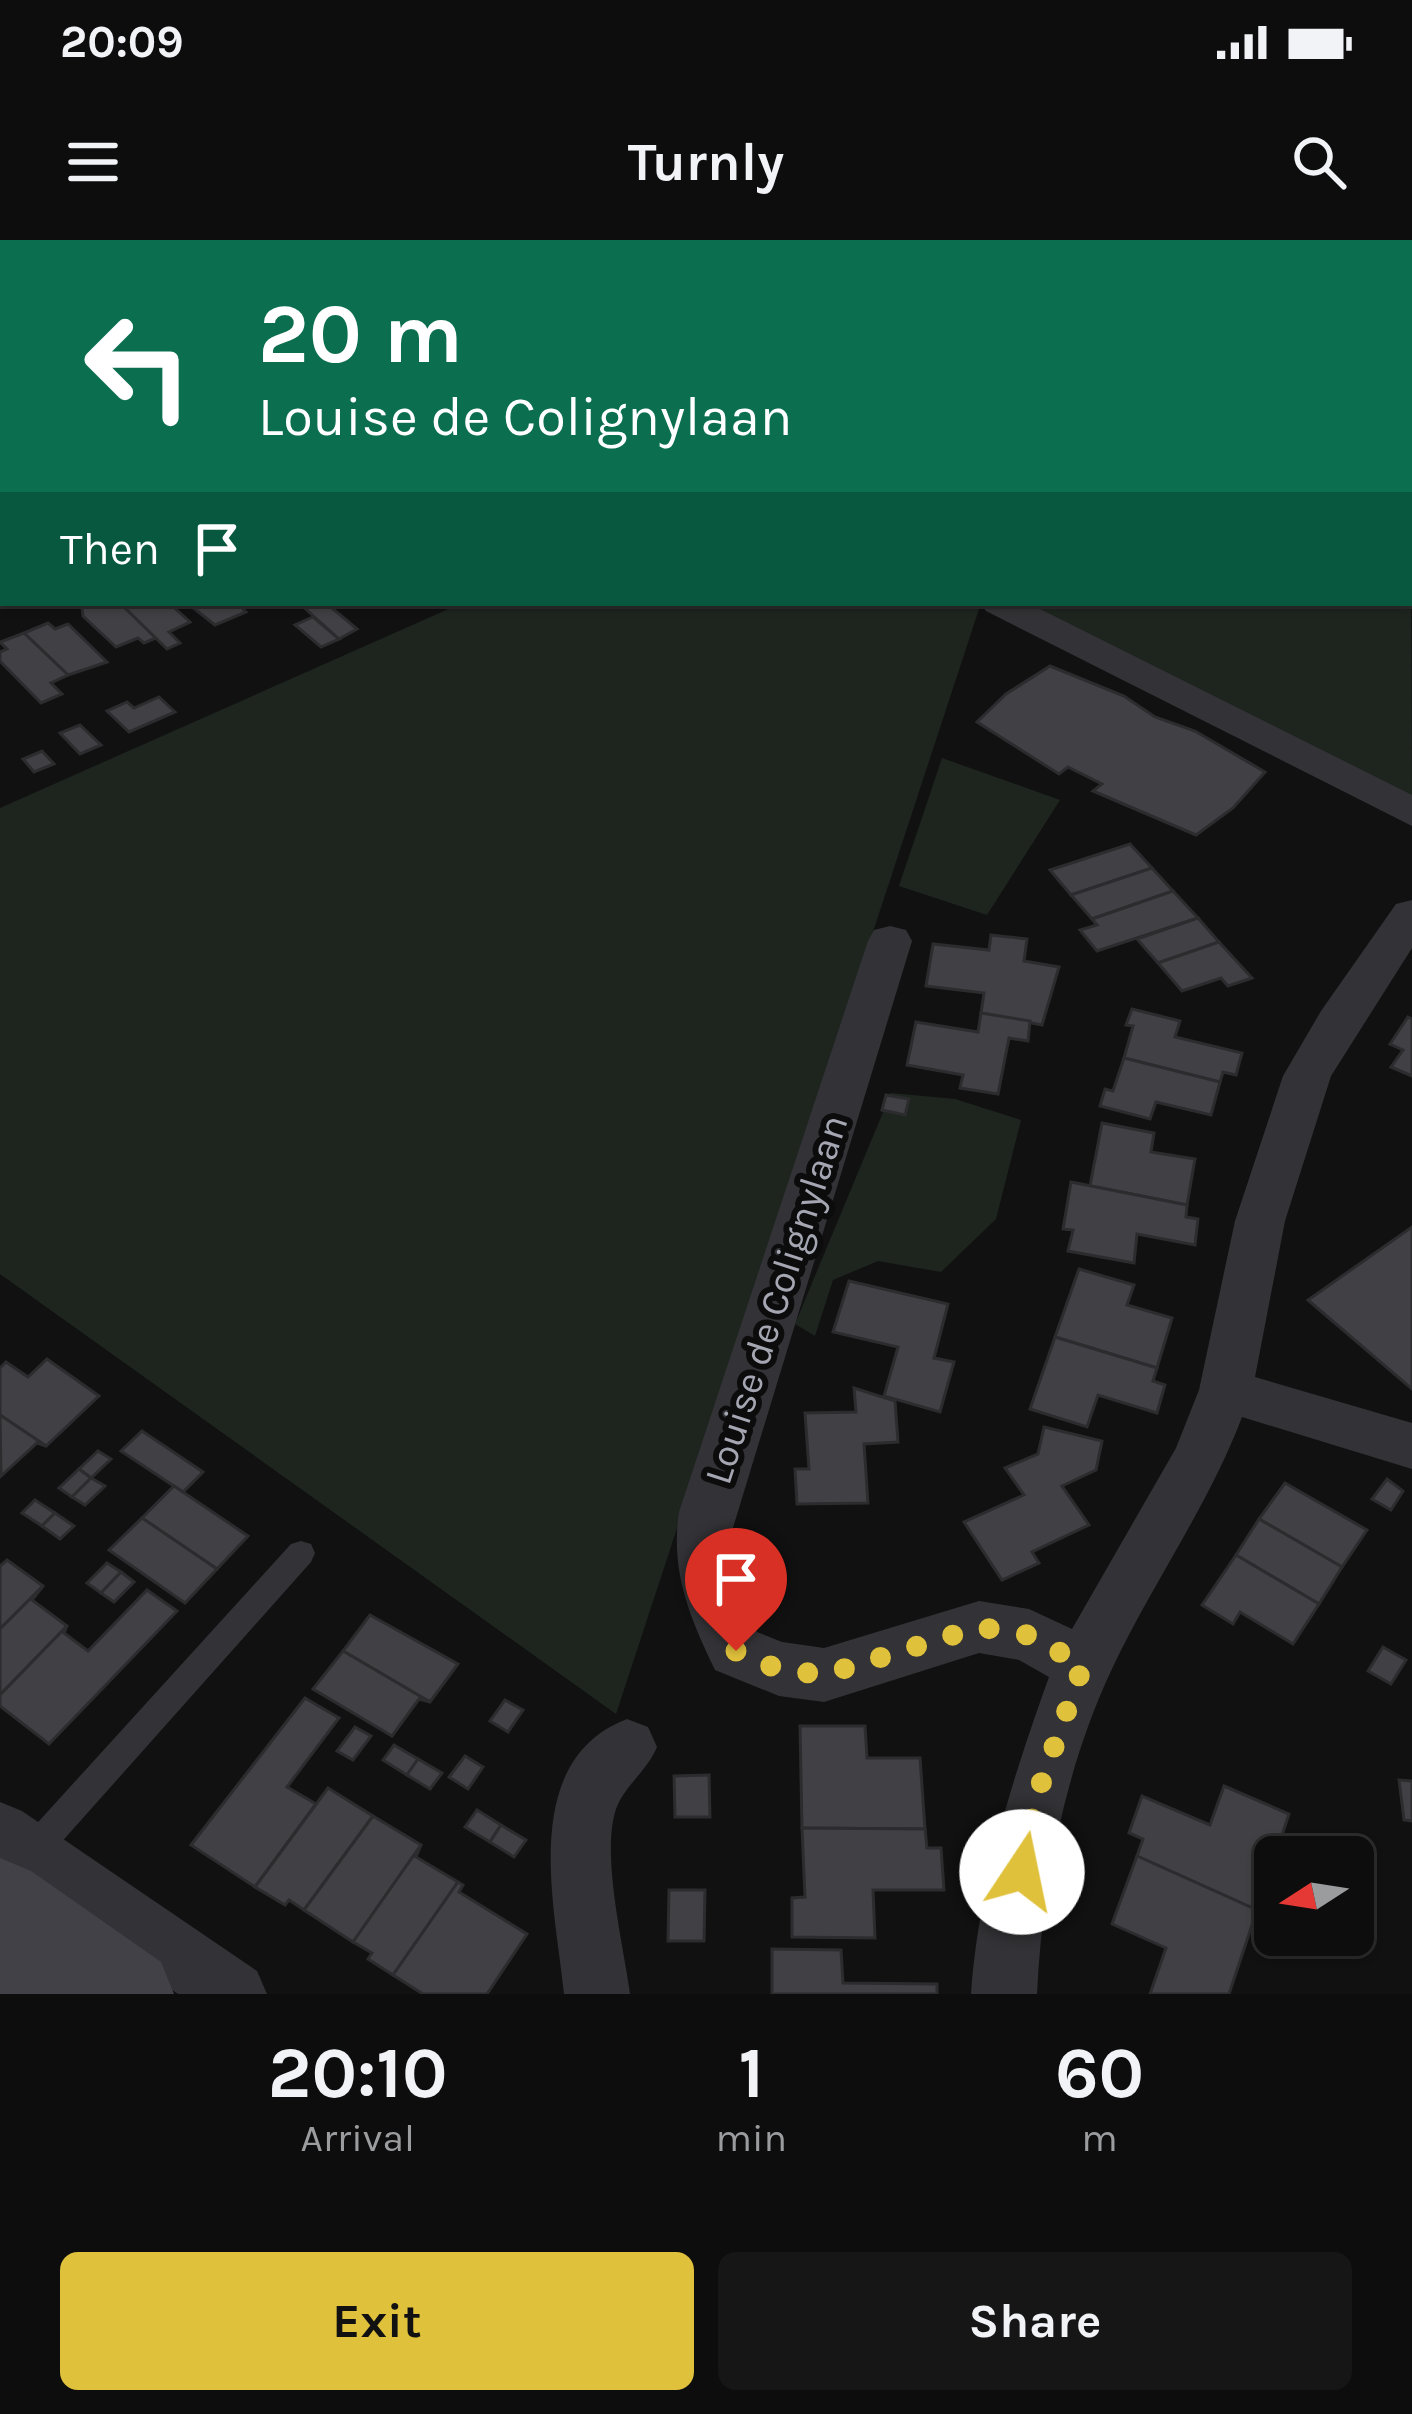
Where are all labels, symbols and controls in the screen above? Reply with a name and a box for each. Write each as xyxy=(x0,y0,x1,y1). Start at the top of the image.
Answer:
text: 20:09 xyxy=(60,16,184,68)
icon: menu xyxy=(60,129,126,195)
icon: search xyxy=(1286,129,1352,195)
text: Turnly xyxy=(628,130,784,194)
text: 20 m xyxy=(258,285,463,383)
icon: left xyxy=(60,288,216,444)
text: Louise de Colignylaan xyxy=(258,385,792,449)
icon: arrive xyxy=(184,516,250,582)
text: Then xyxy=(60,523,160,575)
street label: Louise de Colignylaan xyxy=(694,1109,857,1490)
pin xyxy=(685,1528,787,1651)
icon: arrive xyxy=(703,1546,769,1612)
position arrow xyxy=(959,1809,1085,1935)
north arrow xyxy=(1254,1836,1374,1956)
map controls xyxy=(1254,1836,1374,1956)
text: 20:10 xyxy=(268,2031,448,2115)
text: 1 xyxy=(738,2031,764,2115)
text: 60 xyxy=(1055,2031,1144,2115)
text: Arrival xyxy=(301,2115,415,2161)
text: min xyxy=(715,2115,787,2161)
text: m xyxy=(1081,2115,1118,2161)
button: Exit xyxy=(60,2252,694,2390)
button: Share xyxy=(718,2252,1352,2390)

